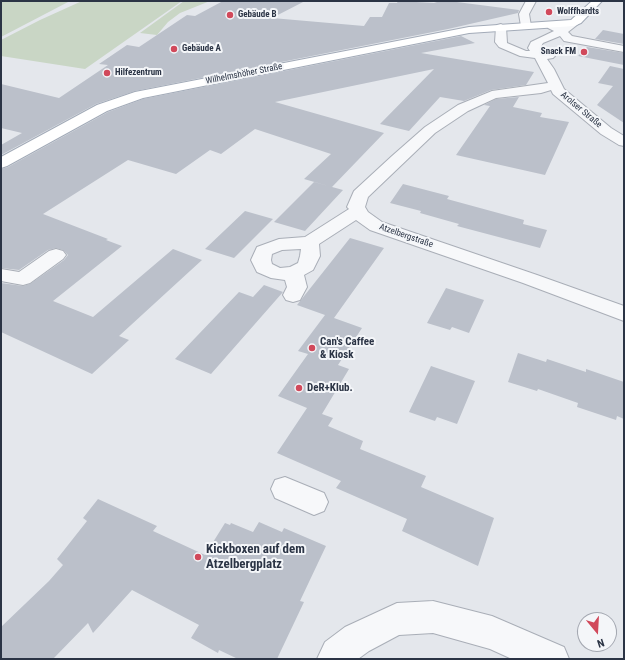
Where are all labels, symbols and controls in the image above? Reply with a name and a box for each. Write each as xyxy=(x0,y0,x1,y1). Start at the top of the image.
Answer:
marker: Wolffhardts xyxy=(544,7,554,17)
place label: Wolffhardts xyxy=(557,7,599,17)
marker: Gebäude B xyxy=(225,10,235,20)
place label: Gebäude B xyxy=(238,10,277,20)
marker: Gebäude A xyxy=(169,44,179,54)
place label: Gebäude A xyxy=(182,44,221,54)
place label: Snack FM xyxy=(541,47,576,57)
marker: Snack FM xyxy=(579,47,589,57)
street label: Wilhelmshöher Straße xyxy=(205,61,283,87)
marker: Hilfezentrum xyxy=(102,68,112,78)
place label: Hilfezentrum xyxy=(115,68,162,78)
street label: Arolser Straße xyxy=(558,90,604,130)
street label: Atzelbergstraße xyxy=(378,222,434,250)
place label: Can's Caffee & Kiosk xyxy=(320,335,374,361)
marker: Can's Caffee & Kiosk xyxy=(307,343,317,353)
place label: DeR+Klub. xyxy=(307,381,353,395)
marker: DeR+Klub. xyxy=(294,383,304,393)
place label: Kickboxen auf dem Atzelbergplatz xyxy=(206,542,305,573)
marker: Kickboxen auf dem Atzelbergplatz xyxy=(193,552,203,562)
north arrow xyxy=(577,612,617,652)
text: N xyxy=(595,636,606,650)

